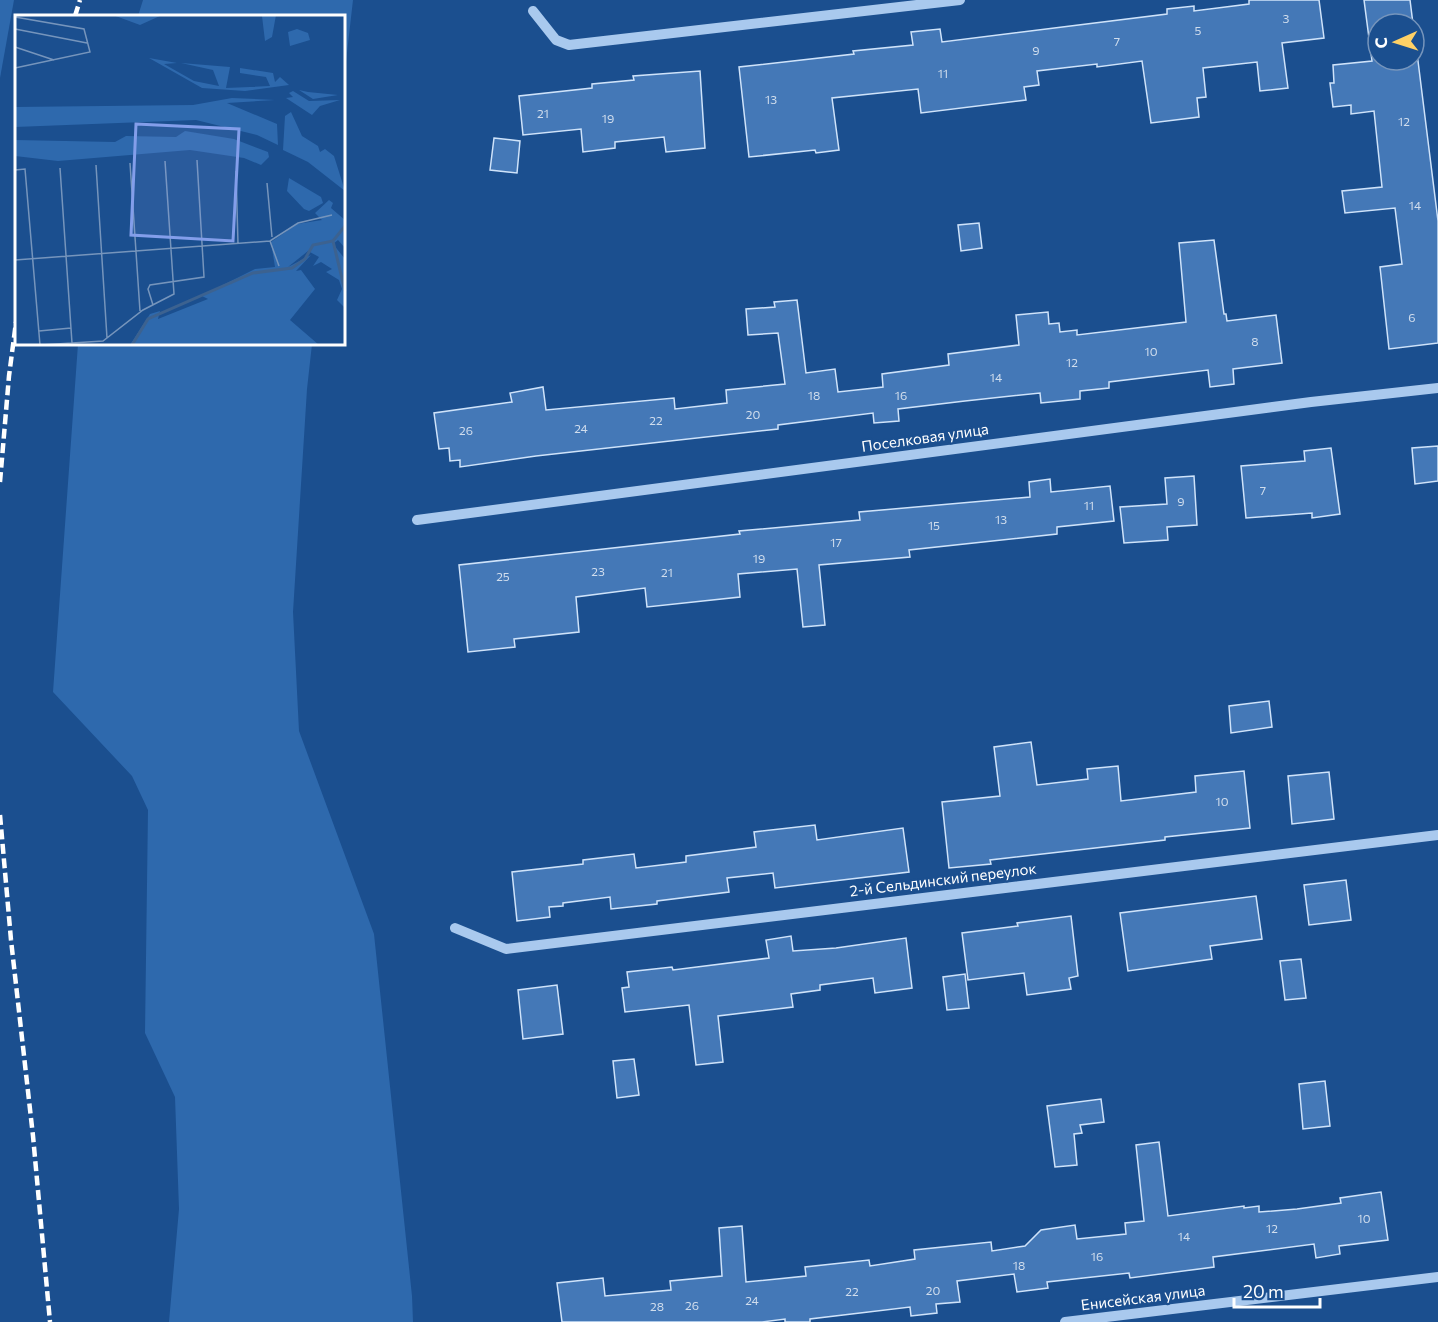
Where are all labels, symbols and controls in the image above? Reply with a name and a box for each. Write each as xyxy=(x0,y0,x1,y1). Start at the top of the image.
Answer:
house number: 3 xyxy=(1283,11,1290,25)
north arrow xyxy=(1366,12,1426,72)
inset map xyxy=(15,15,345,345)
house number: 5 xyxy=(1195,23,1202,37)
house number: 7 xyxy=(1114,34,1120,48)
text: С xyxy=(1371,37,1390,49)
house number: 9 xyxy=(1032,43,1040,57)
house number: 11 xyxy=(938,66,948,80)
house number: 13 xyxy=(765,92,777,106)
house number: 21 xyxy=(537,106,549,120)
house number: 19 xyxy=(602,111,614,125)
house number: 12 xyxy=(1398,114,1410,128)
house number: 14 xyxy=(1409,198,1421,212)
house number: 6 xyxy=(1408,310,1416,324)
house number: 8 xyxy=(1251,334,1259,348)
house number: 10 xyxy=(1145,344,1158,358)
house number: 12 xyxy=(1066,355,1078,369)
house number: 14 xyxy=(990,370,1002,384)
house number: 18 xyxy=(808,388,820,402)
house number: 16 xyxy=(895,388,907,402)
house number: 20 xyxy=(746,407,760,421)
house number: 22 xyxy=(649,413,663,427)
street label: Поселковая улица xyxy=(860,419,990,455)
house number: 24 xyxy=(574,421,588,435)
house number: 26 xyxy=(459,423,473,437)
house number: 7 xyxy=(1260,483,1266,497)
house number: 9 xyxy=(1177,494,1185,508)
house number: 11 xyxy=(1084,498,1094,512)
house number: 13 xyxy=(995,512,1007,526)
house number: 15 xyxy=(928,518,940,532)
house number: 17 xyxy=(830,535,842,549)
house number: 19 xyxy=(753,551,765,565)
house number: 23 xyxy=(591,564,605,578)
house number: 21 xyxy=(661,565,673,579)
house number: 25 xyxy=(496,569,510,583)
house number: 10 xyxy=(1216,794,1229,808)
street label: 2-й Сельдинский переулок xyxy=(848,859,1037,899)
house number: 10 xyxy=(1358,1211,1371,1225)
house number: 12 xyxy=(1266,1221,1278,1235)
house number: 14 xyxy=(1178,1229,1190,1243)
house number: 16 xyxy=(1091,1249,1103,1263)
house number: 18 xyxy=(1013,1258,1025,1272)
scale bar xyxy=(1234,1271,1320,1309)
street label: Енисейская улица xyxy=(1080,1280,1206,1314)
text: 20 m xyxy=(1243,1280,1284,1302)
house number: 20 xyxy=(926,1283,940,1297)
house number: 22 xyxy=(845,1284,859,1298)
house number: 24 xyxy=(745,1293,759,1307)
house number: 26 xyxy=(685,1298,699,1312)
house number: 28 xyxy=(650,1299,664,1313)

